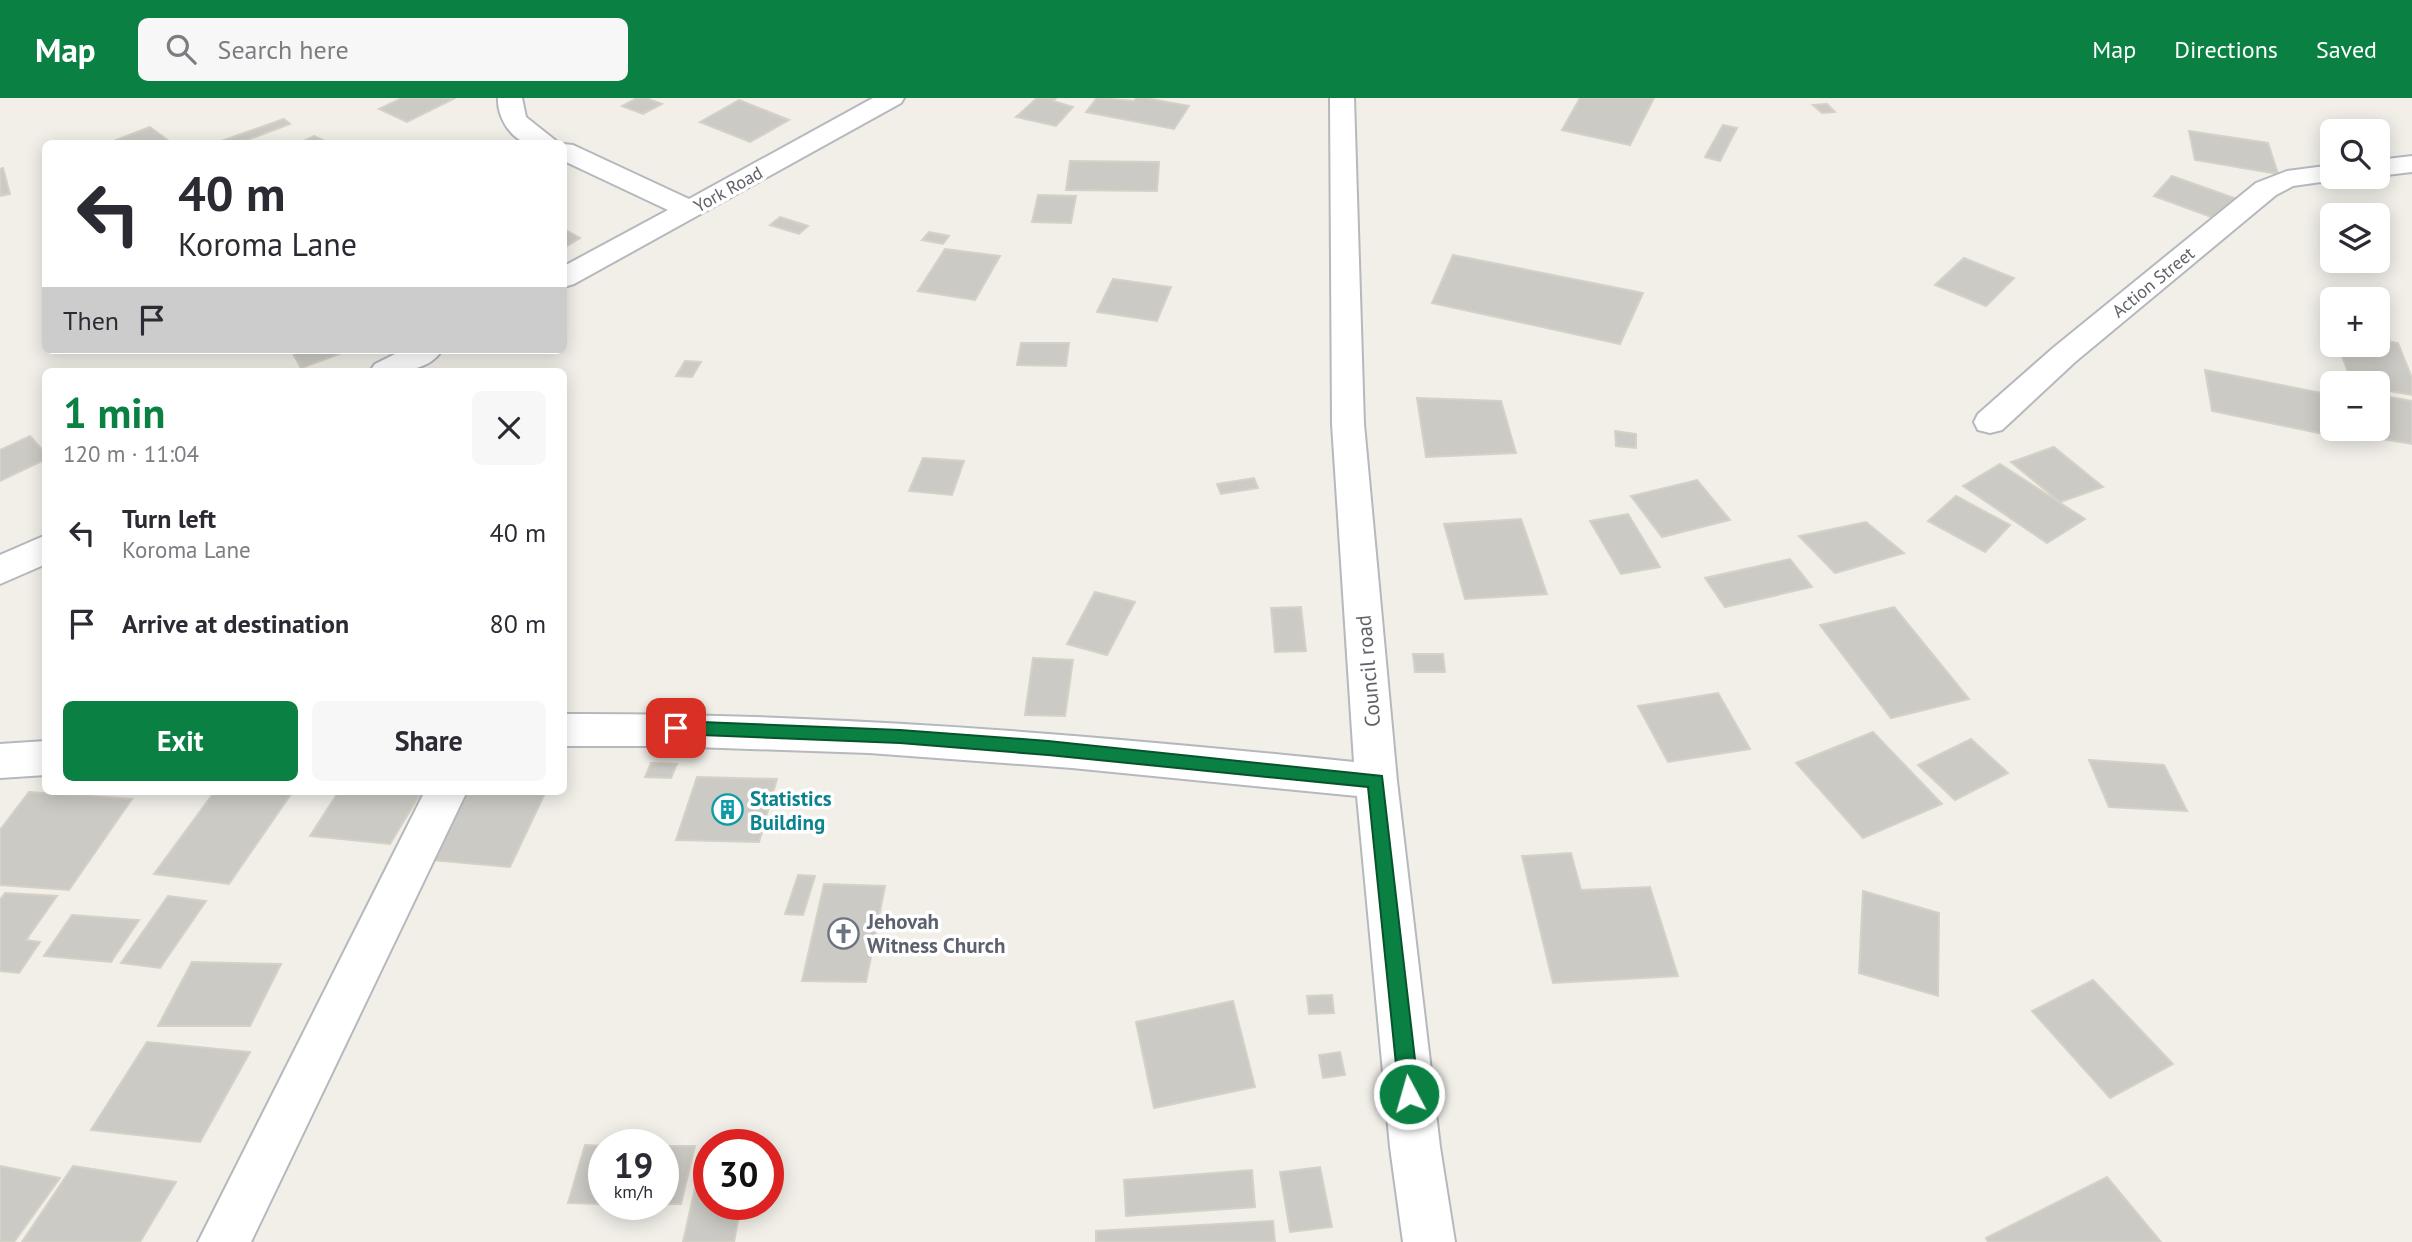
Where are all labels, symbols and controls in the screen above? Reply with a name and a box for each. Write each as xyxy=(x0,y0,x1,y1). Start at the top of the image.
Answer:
search box xyxy=(138,18,628,81)
text: Map xyxy=(35,28,96,71)
icon: search xyxy=(162,30,200,68)
text: Search here xyxy=(218,33,349,66)
text: Map xyxy=(2092,34,2136,65)
text: Directions xyxy=(2174,34,2278,65)
text: Saved xyxy=(2316,34,2377,65)
map controls xyxy=(2320,119,2390,441)
button: search xyxy=(2320,119,2390,189)
text: 40 m xyxy=(178,161,285,225)
street label: York Road xyxy=(690,161,766,217)
icon: left xyxy=(63,168,154,259)
button: layers xyxy=(2320,203,2390,273)
text: Koroma Lane xyxy=(178,223,357,265)
street label: Action Street xyxy=(2107,242,2199,322)
button: + xyxy=(2320,287,2390,357)
icon: arrive xyxy=(133,301,171,339)
text: Then xyxy=(63,304,119,337)
button: − xyxy=(2320,371,2390,441)
text: 1 min xyxy=(63,385,165,440)
button: close xyxy=(472,391,546,465)
text: 120 m · 11:04 xyxy=(63,439,199,468)
text: Turn left xyxy=(122,502,216,535)
icon: left xyxy=(63,514,101,552)
text: 40 m xyxy=(490,516,546,549)
text: Koroma Lane xyxy=(122,535,251,564)
icon: arrive xyxy=(63,605,101,643)
text: Arrive at destination xyxy=(122,607,349,640)
text: 80 m xyxy=(490,607,546,640)
street label: Council road xyxy=(1350,614,1386,728)
pin xyxy=(646,698,706,758)
button: Exit xyxy=(63,701,298,781)
button: Share xyxy=(312,701,546,781)
icon: arrive xyxy=(657,709,695,747)
place label: Statistics Building xyxy=(750,785,832,836)
building icon: Statistics Building xyxy=(710,793,744,827)
place label: Jehovah Witness Church xyxy=(866,908,1005,959)
church icon: Jehovah Witness Church xyxy=(827,916,861,950)
position arrow xyxy=(1372,1057,1446,1131)
speed limit sign: 30 xyxy=(693,1129,784,1220)
text: 19 xyxy=(614,1142,653,1188)
text: km/h xyxy=(614,1180,653,1203)

